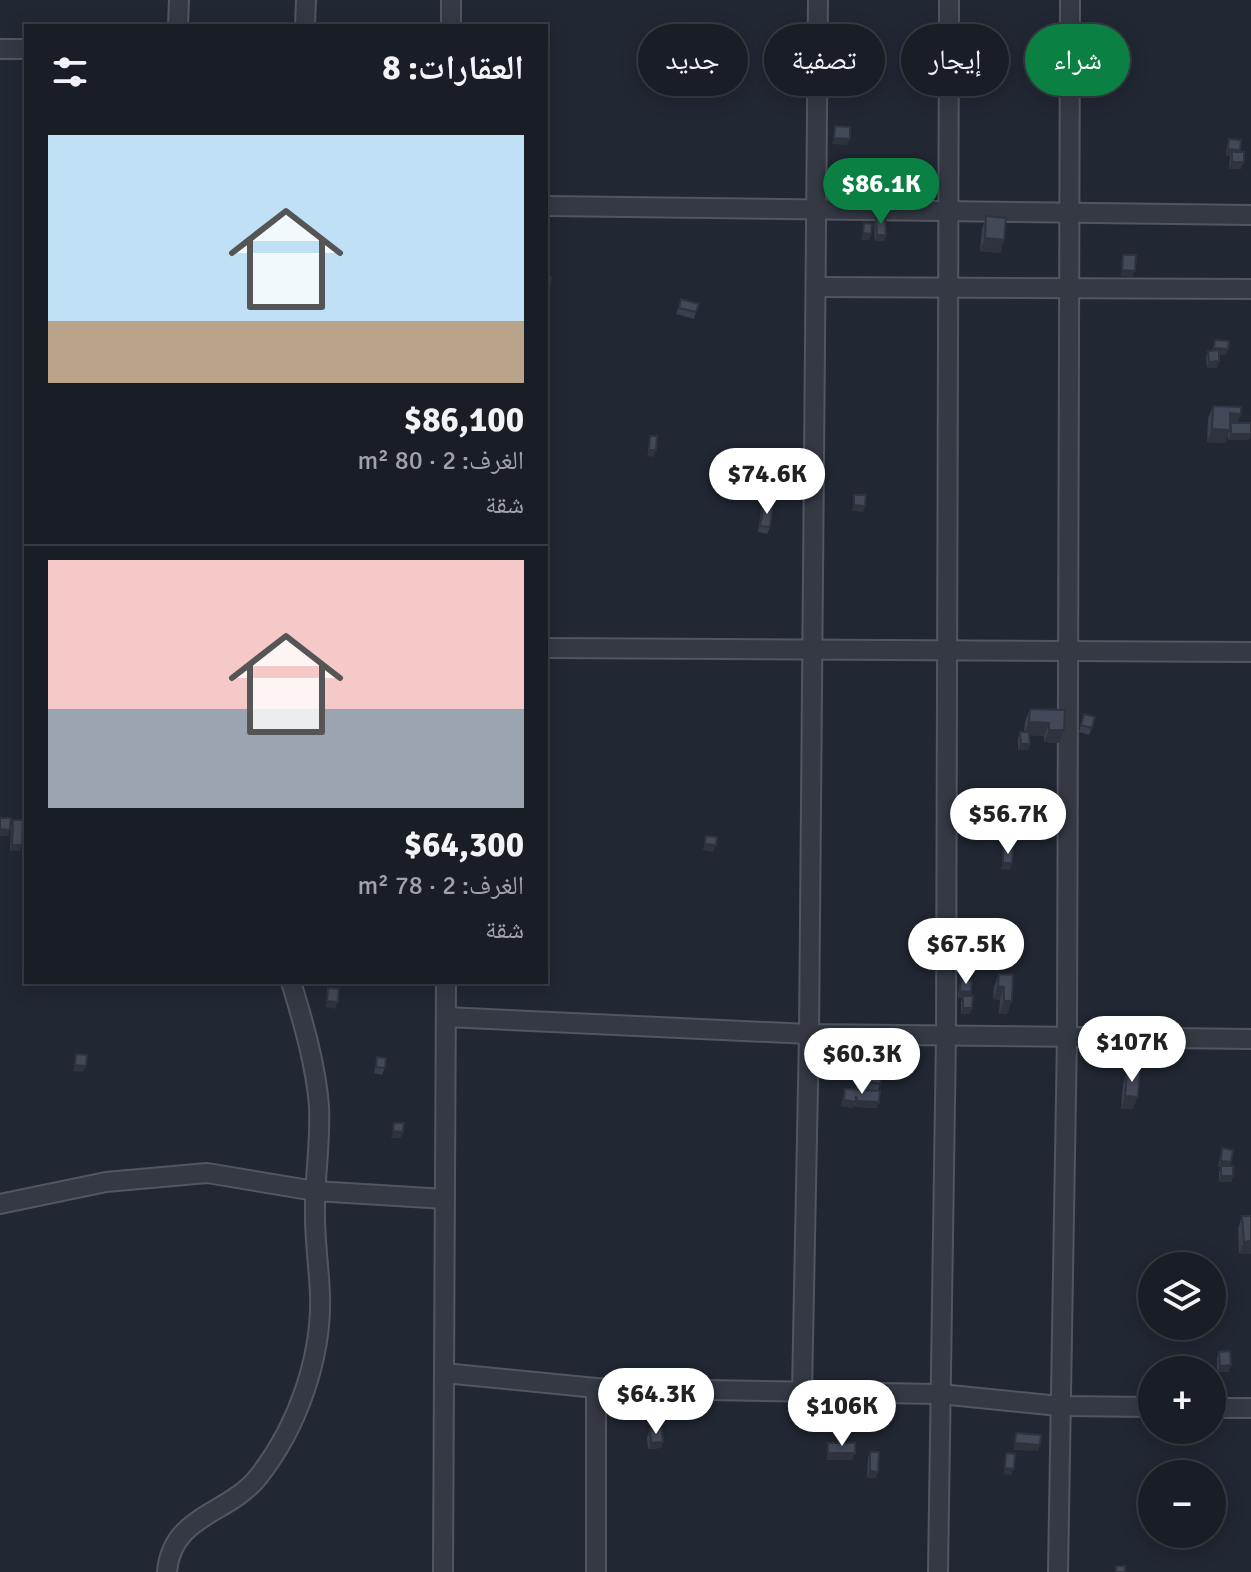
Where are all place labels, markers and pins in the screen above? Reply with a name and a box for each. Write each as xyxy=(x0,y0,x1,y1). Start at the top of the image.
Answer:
pin: $86.1K xyxy=(816,158,946,226)
pin: $74.6K xyxy=(702,448,832,516)
pin: $56.7K xyxy=(943,788,1073,856)
pin: $67.5K xyxy=(901,918,1031,986)
pin: $107K xyxy=(1076,1016,1188,1084)
pin: $60.3K xyxy=(797,1028,927,1096)
pin: $64.3K xyxy=(591,1368,721,1436)
pin: $106K xyxy=(786,1380,898,1448)

